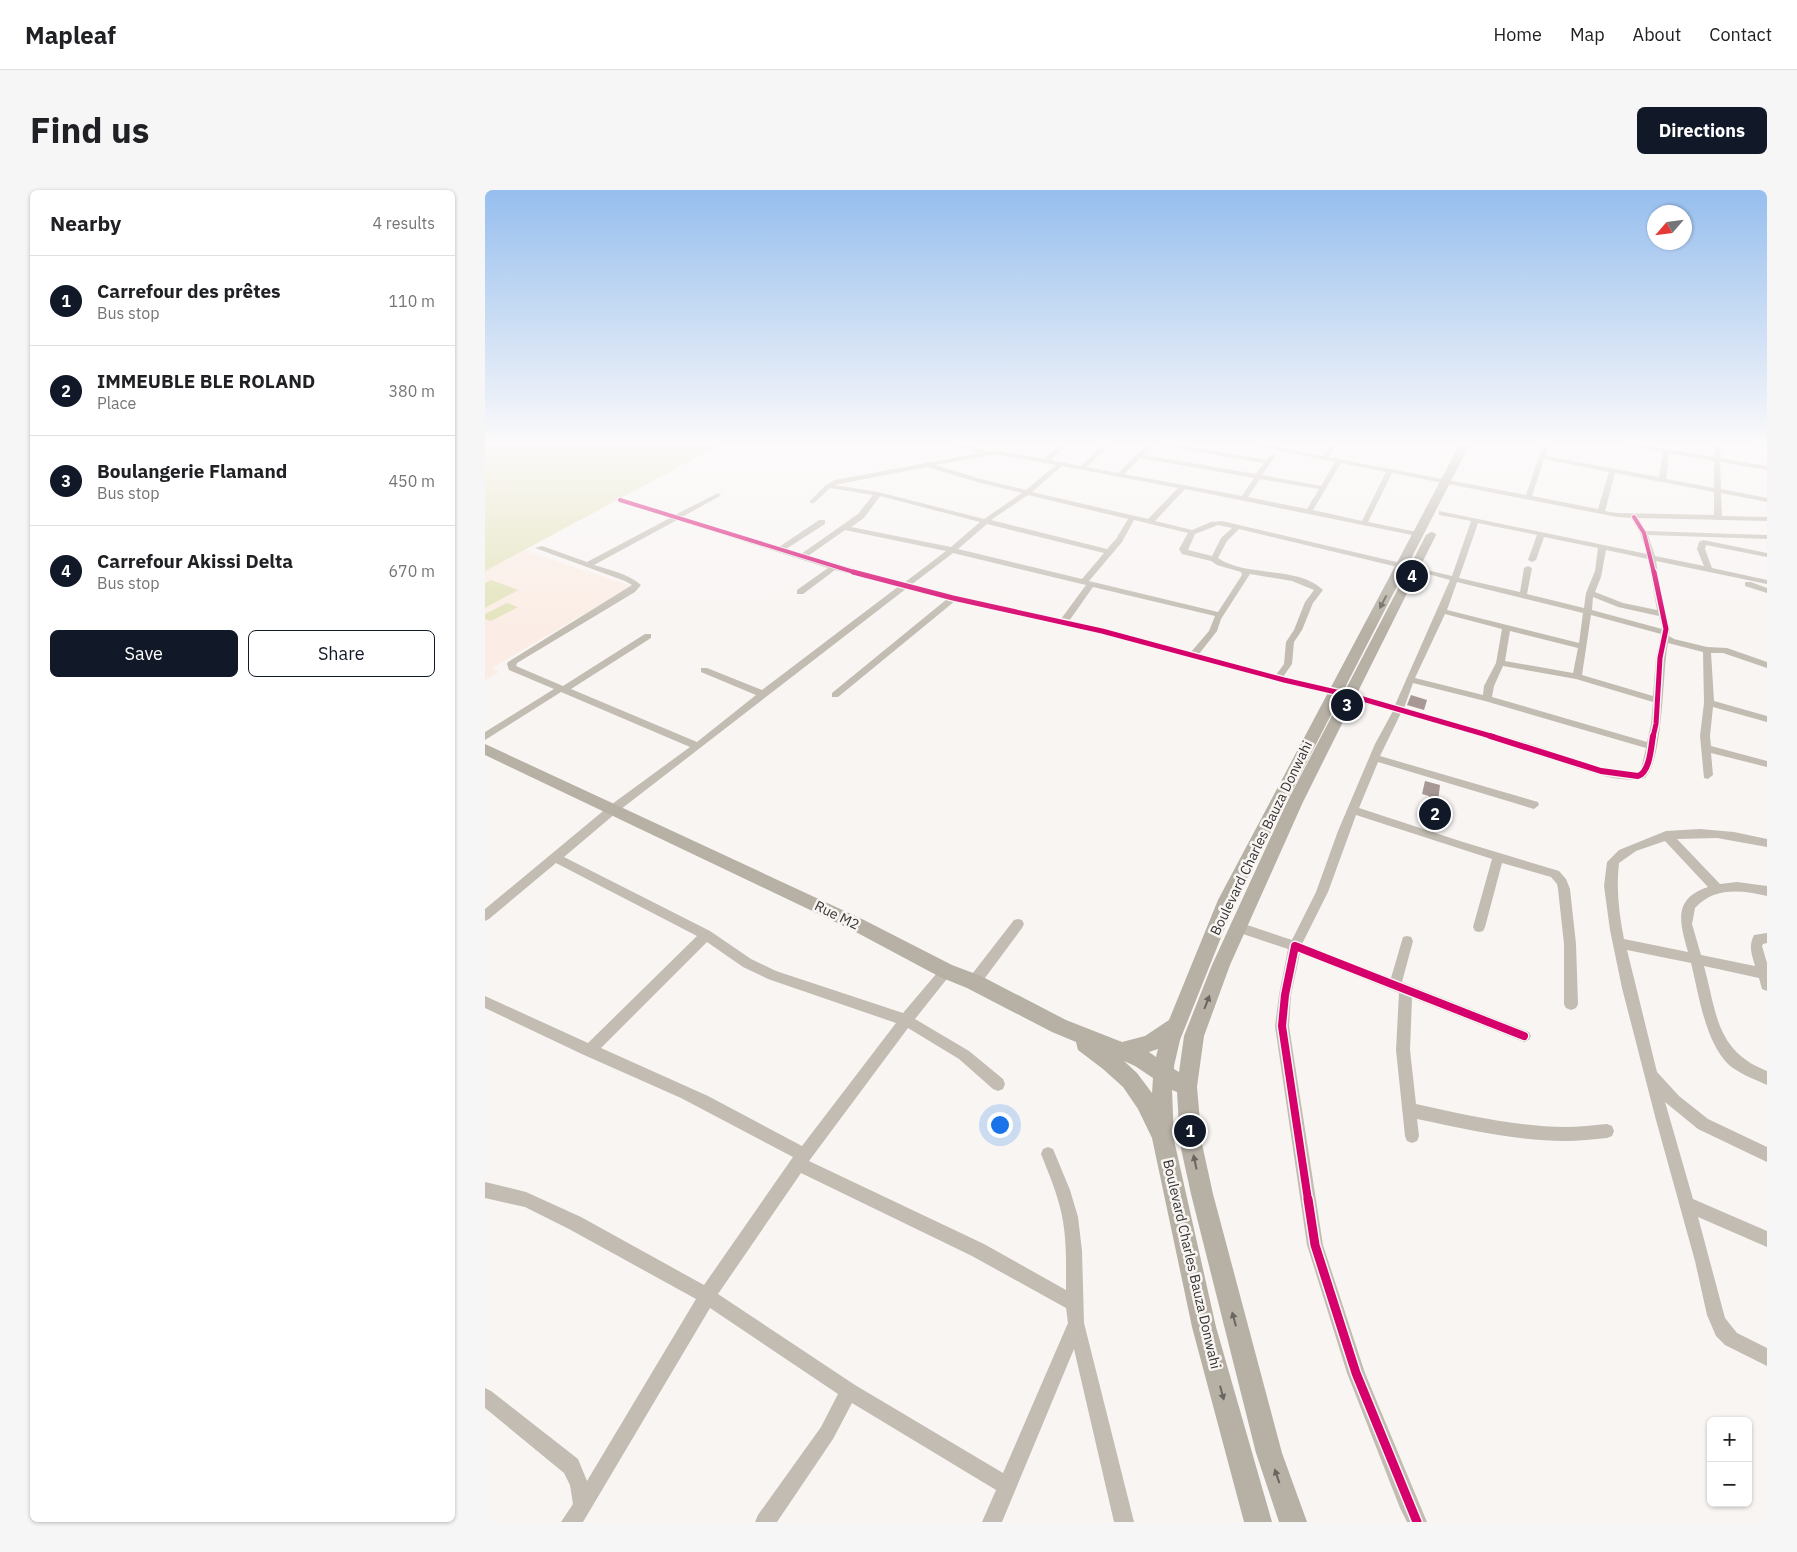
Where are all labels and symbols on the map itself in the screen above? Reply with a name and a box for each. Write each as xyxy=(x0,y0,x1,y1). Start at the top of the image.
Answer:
north arrow xyxy=(1647,205,1692,250)
pin: 4 xyxy=(1396,557,1428,595)
one-way arrow xyxy=(1379,595,1387,609)
pin: 3 xyxy=(1331,686,1363,724)
street label: Boulevard Charles Bauza Donwahi xyxy=(1206,738,1316,938)
pin: 2 xyxy=(1419,795,1451,833)
street label: Rue M2 xyxy=(812,896,862,934)
one-way arrow xyxy=(1204,995,1211,1010)
your location xyxy=(987,1112,1013,1138)
pin: 1 xyxy=(1174,1112,1206,1150)
one-way arrow xyxy=(1191,1154,1199,1169)
street label: Boulevard Charles Bauza Donwahi xyxy=(1159,1158,1225,1370)
one-way arrow xyxy=(1230,1312,1238,1327)
one-way arrow xyxy=(1218,1385,1226,1400)
one-way arrow xyxy=(1273,1468,1281,1483)

